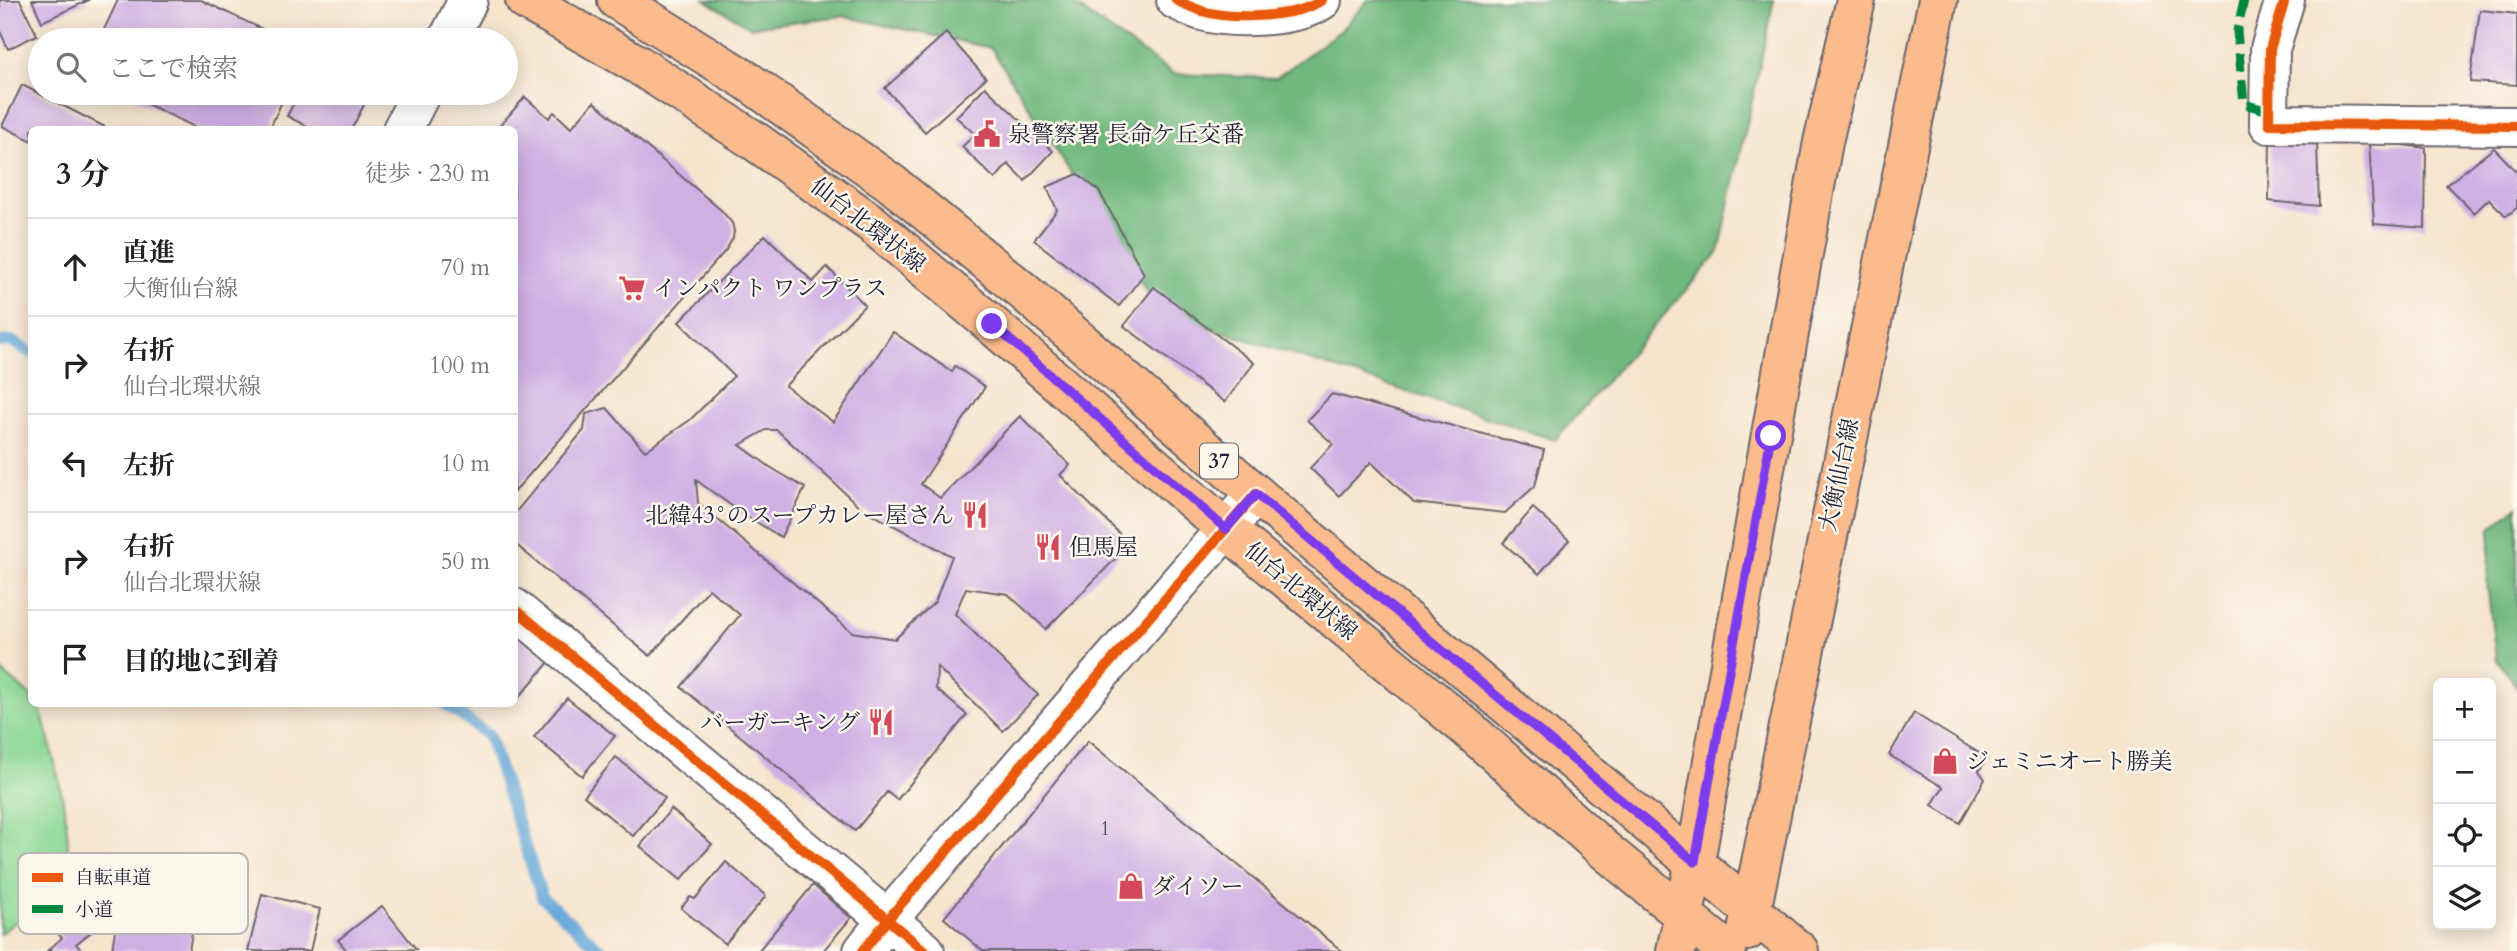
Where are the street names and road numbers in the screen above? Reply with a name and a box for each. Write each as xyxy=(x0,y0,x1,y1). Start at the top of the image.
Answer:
street label: 仙台北環状線 xyxy=(804,170,932,280)
street label: 大衡仙台線 xyxy=(1812,416,1866,534)
road number: 37 xyxy=(1200,444,1238,478)
street label: 仙台北環状線 xyxy=(1238,535,1364,647)

